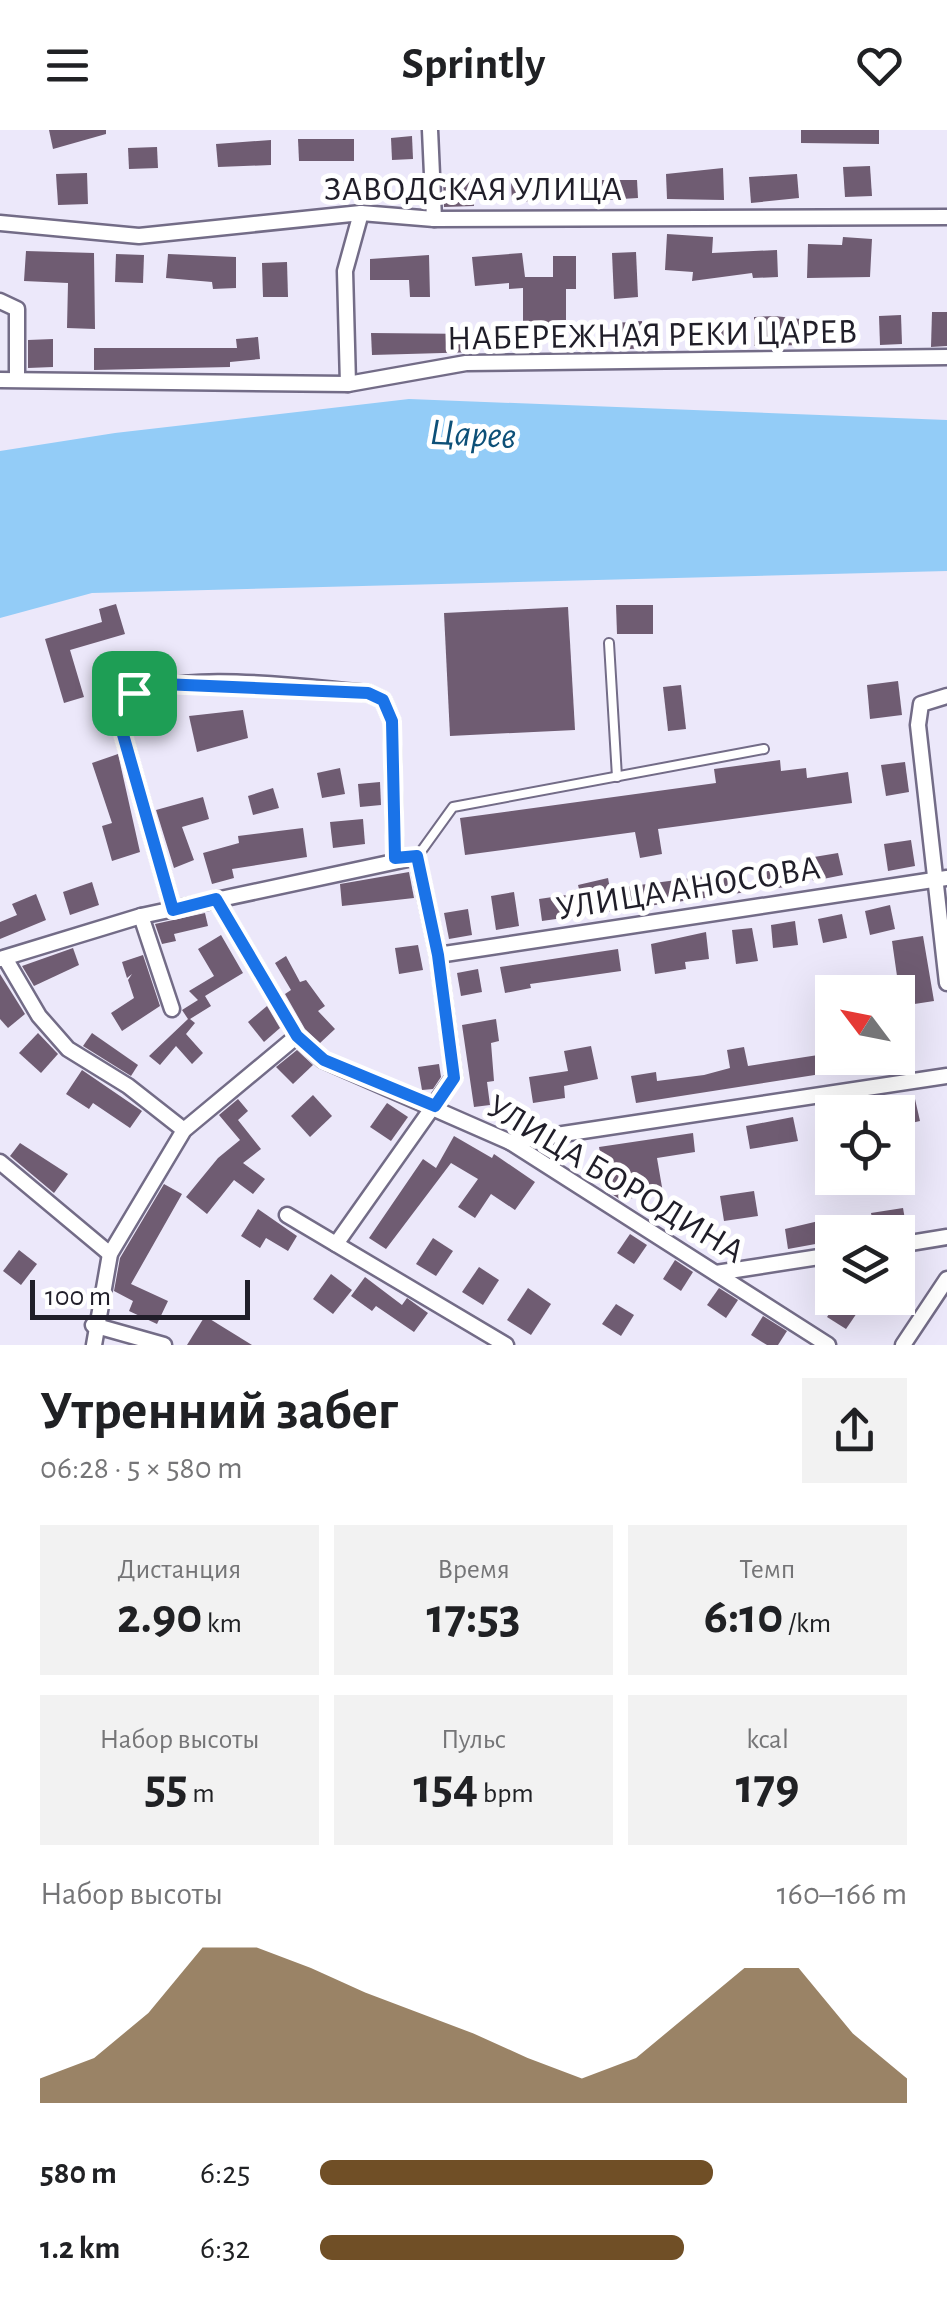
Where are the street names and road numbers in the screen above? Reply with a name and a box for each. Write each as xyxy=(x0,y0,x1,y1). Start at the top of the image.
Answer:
street label: ЗАВОДСКАЯ УЛИЦА xyxy=(324,172,622,207)
street label: НАБЕРЕЖНАЯ РЕКИ ЦАРЕВ xyxy=(446,314,858,357)
street label: УЛИЦА АНОСОВА xyxy=(554,850,823,927)
street label: УЛИЦА БОРОДИНА xyxy=(481,1089,750,1270)

